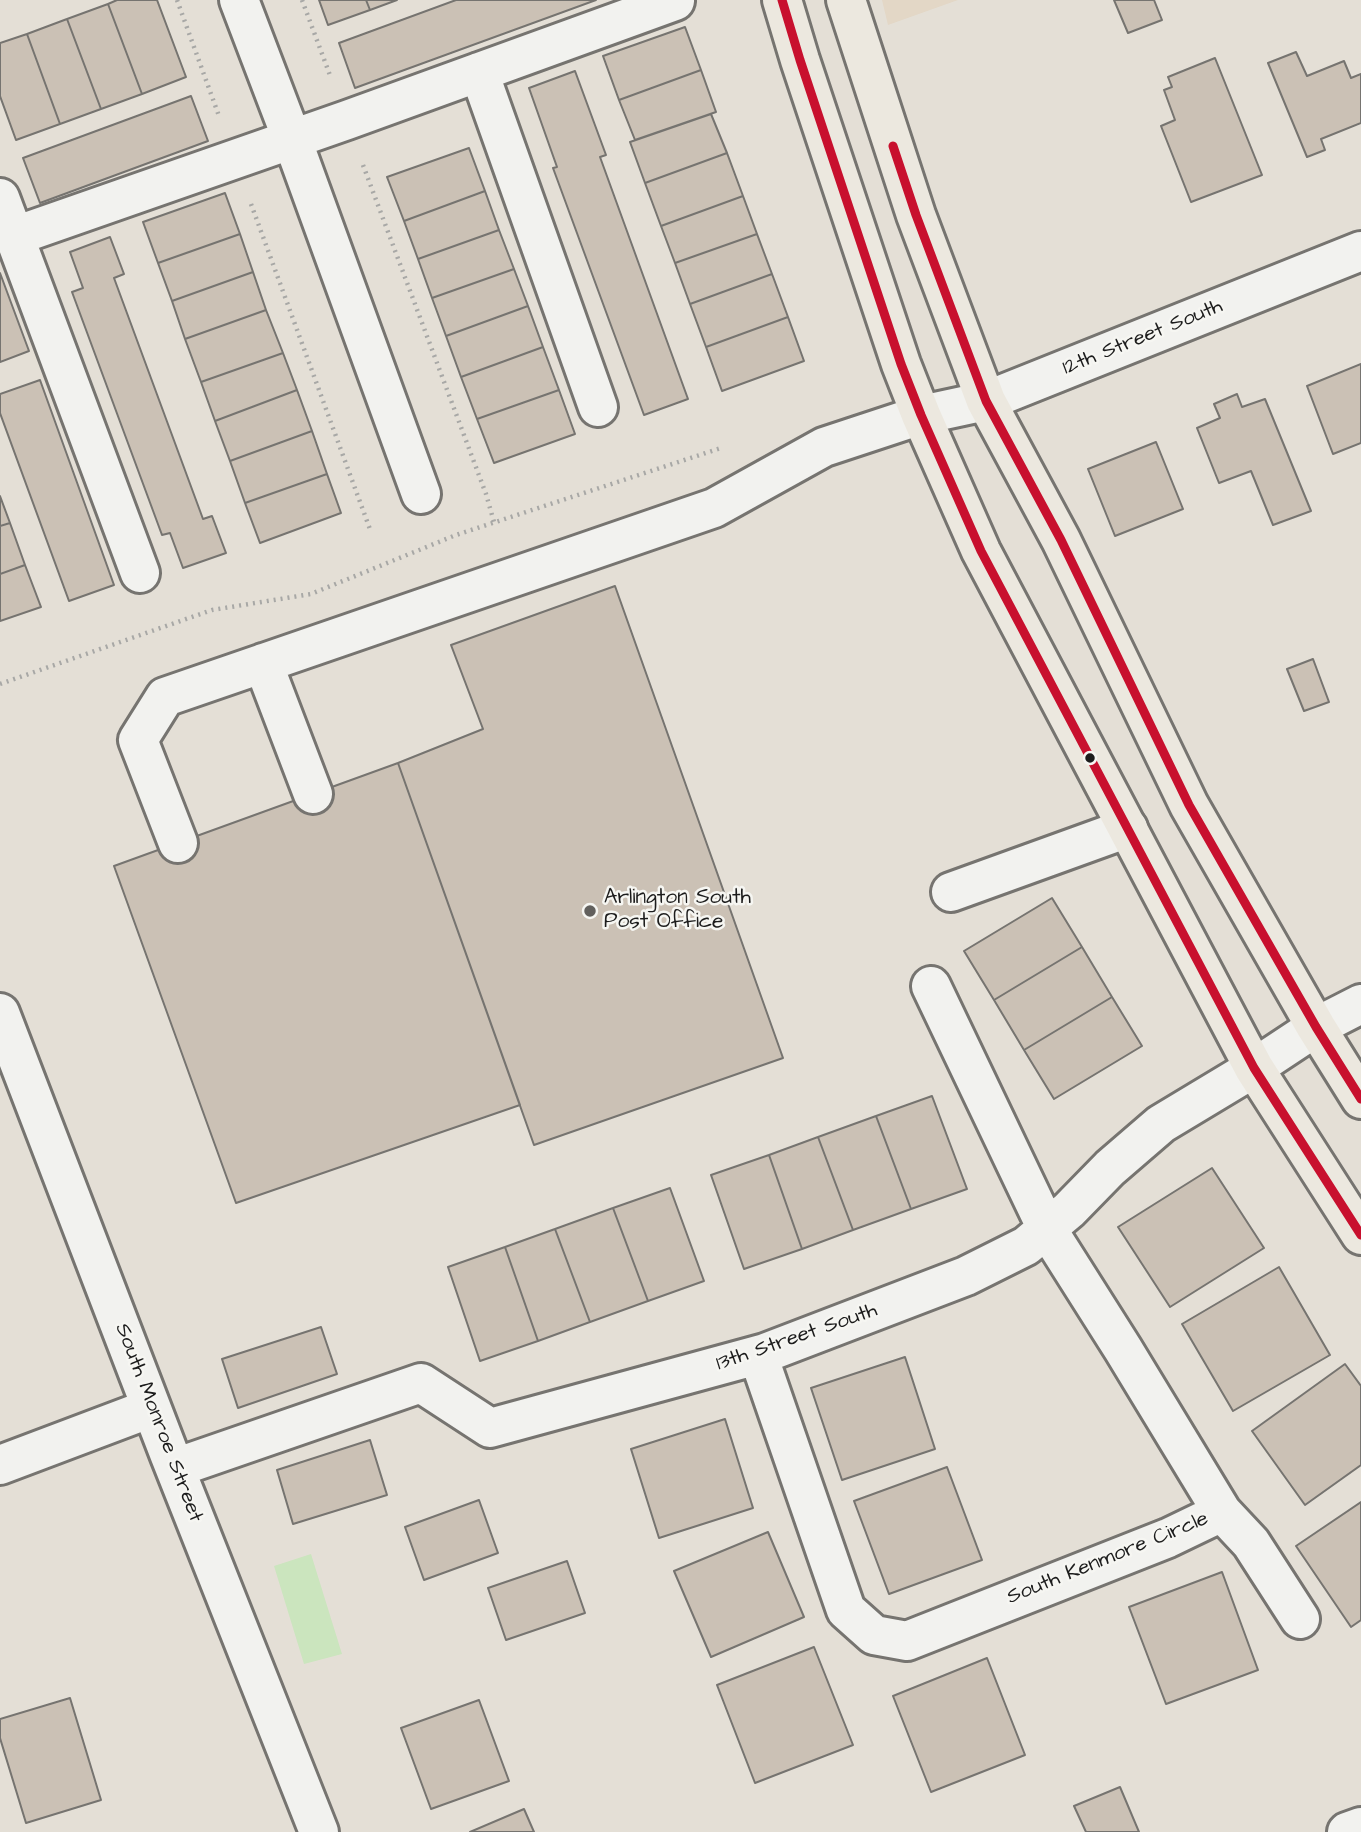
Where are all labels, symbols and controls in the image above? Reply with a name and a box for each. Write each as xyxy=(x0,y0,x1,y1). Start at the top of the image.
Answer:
street label: 12th Street South xyxy=(1059,294,1227,382)
unlabelled marker xyxy=(1083,751,1097,765)
place label: Arlington South Post Office xyxy=(604,886,751,936)
marker: Arlington South Post Office xyxy=(582,903,598,919)
street label: 13th Street South xyxy=(713,1299,881,1377)
street label: South Monroe Street xyxy=(108,1320,208,1526)
street label: South Kenmore Circle xyxy=(1004,1507,1212,1611)

